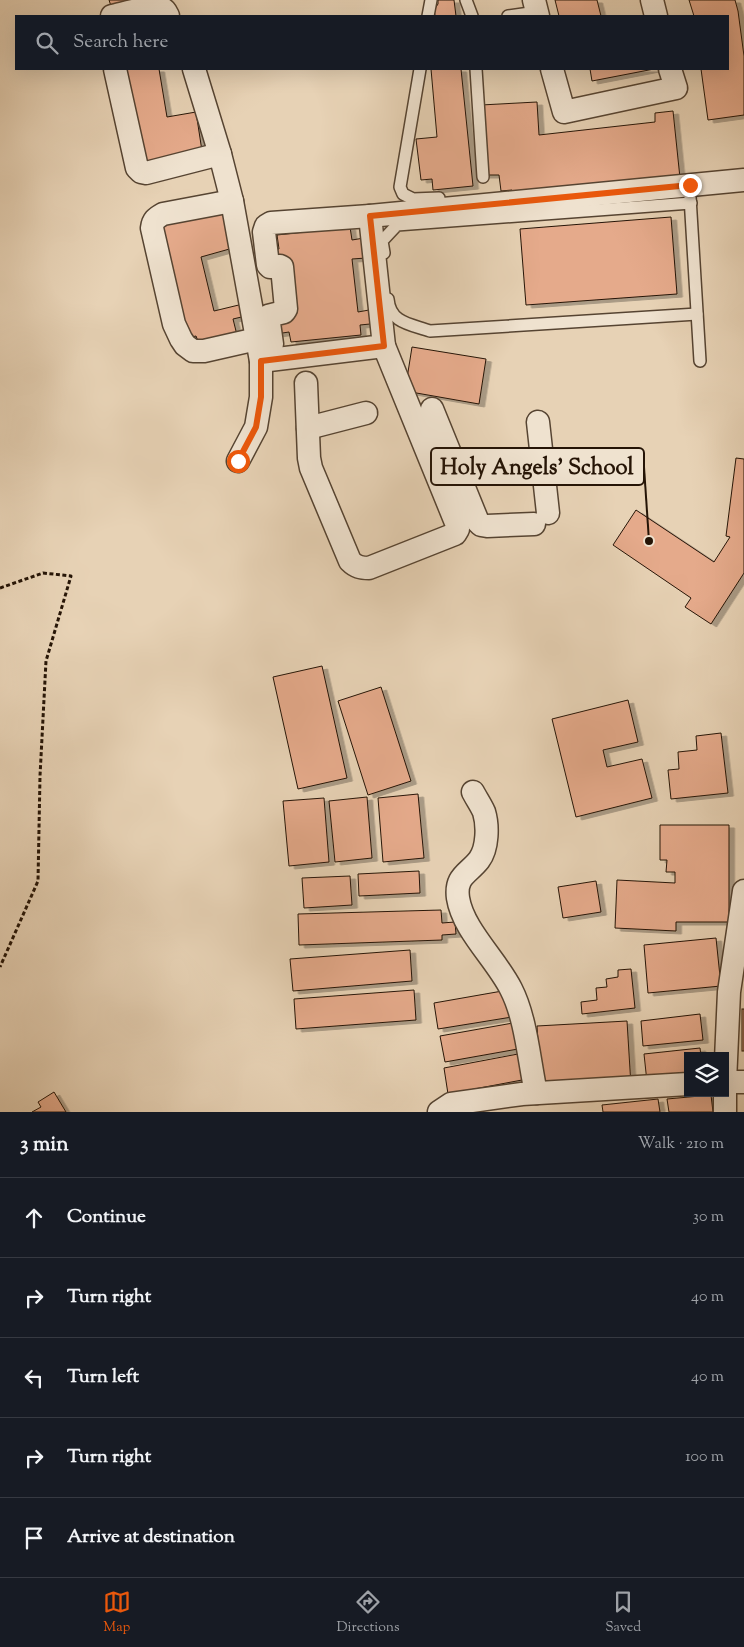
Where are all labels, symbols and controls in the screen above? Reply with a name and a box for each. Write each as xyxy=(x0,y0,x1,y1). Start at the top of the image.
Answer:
search box xyxy=(15,15,729,70)
icon: search xyxy=(33,29,61,57)
text: Search here xyxy=(73,29,168,56)
route end xyxy=(679,174,702,197)
callout: Holy Angels' School xyxy=(431,448,644,485)
route start xyxy=(227,450,250,473)
text: Holy Angels' School xyxy=(440,453,635,485)
map controls xyxy=(684,1052,729,1097)
button: layers xyxy=(684,1052,729,1097)
text: 3 min xyxy=(20,1130,69,1160)
text: Walk · 210 m xyxy=(638,1133,724,1156)
icon: ahead xyxy=(20,1204,48,1232)
text: Continue xyxy=(67,1204,146,1231)
text: 30 m xyxy=(693,1206,724,1229)
icon: right xyxy=(20,1284,48,1312)
text: Turn right xyxy=(67,1284,151,1311)
text: 40 m xyxy=(691,1286,724,1309)
icon: left xyxy=(20,1364,48,1392)
text: Turn left xyxy=(67,1364,139,1391)
text: 40 m xyxy=(691,1366,724,1389)
icon: right xyxy=(20,1444,48,1472)
text: Turn right xyxy=(67,1444,151,1471)
text: 100 m xyxy=(685,1446,724,1469)
icon: arrive xyxy=(20,1524,48,1552)
text: Arrive at destination xyxy=(67,1524,235,1551)
tab: Map xyxy=(103,1588,131,1638)
tab: Directions xyxy=(336,1588,400,1638)
tab: Saved xyxy=(605,1588,641,1638)

